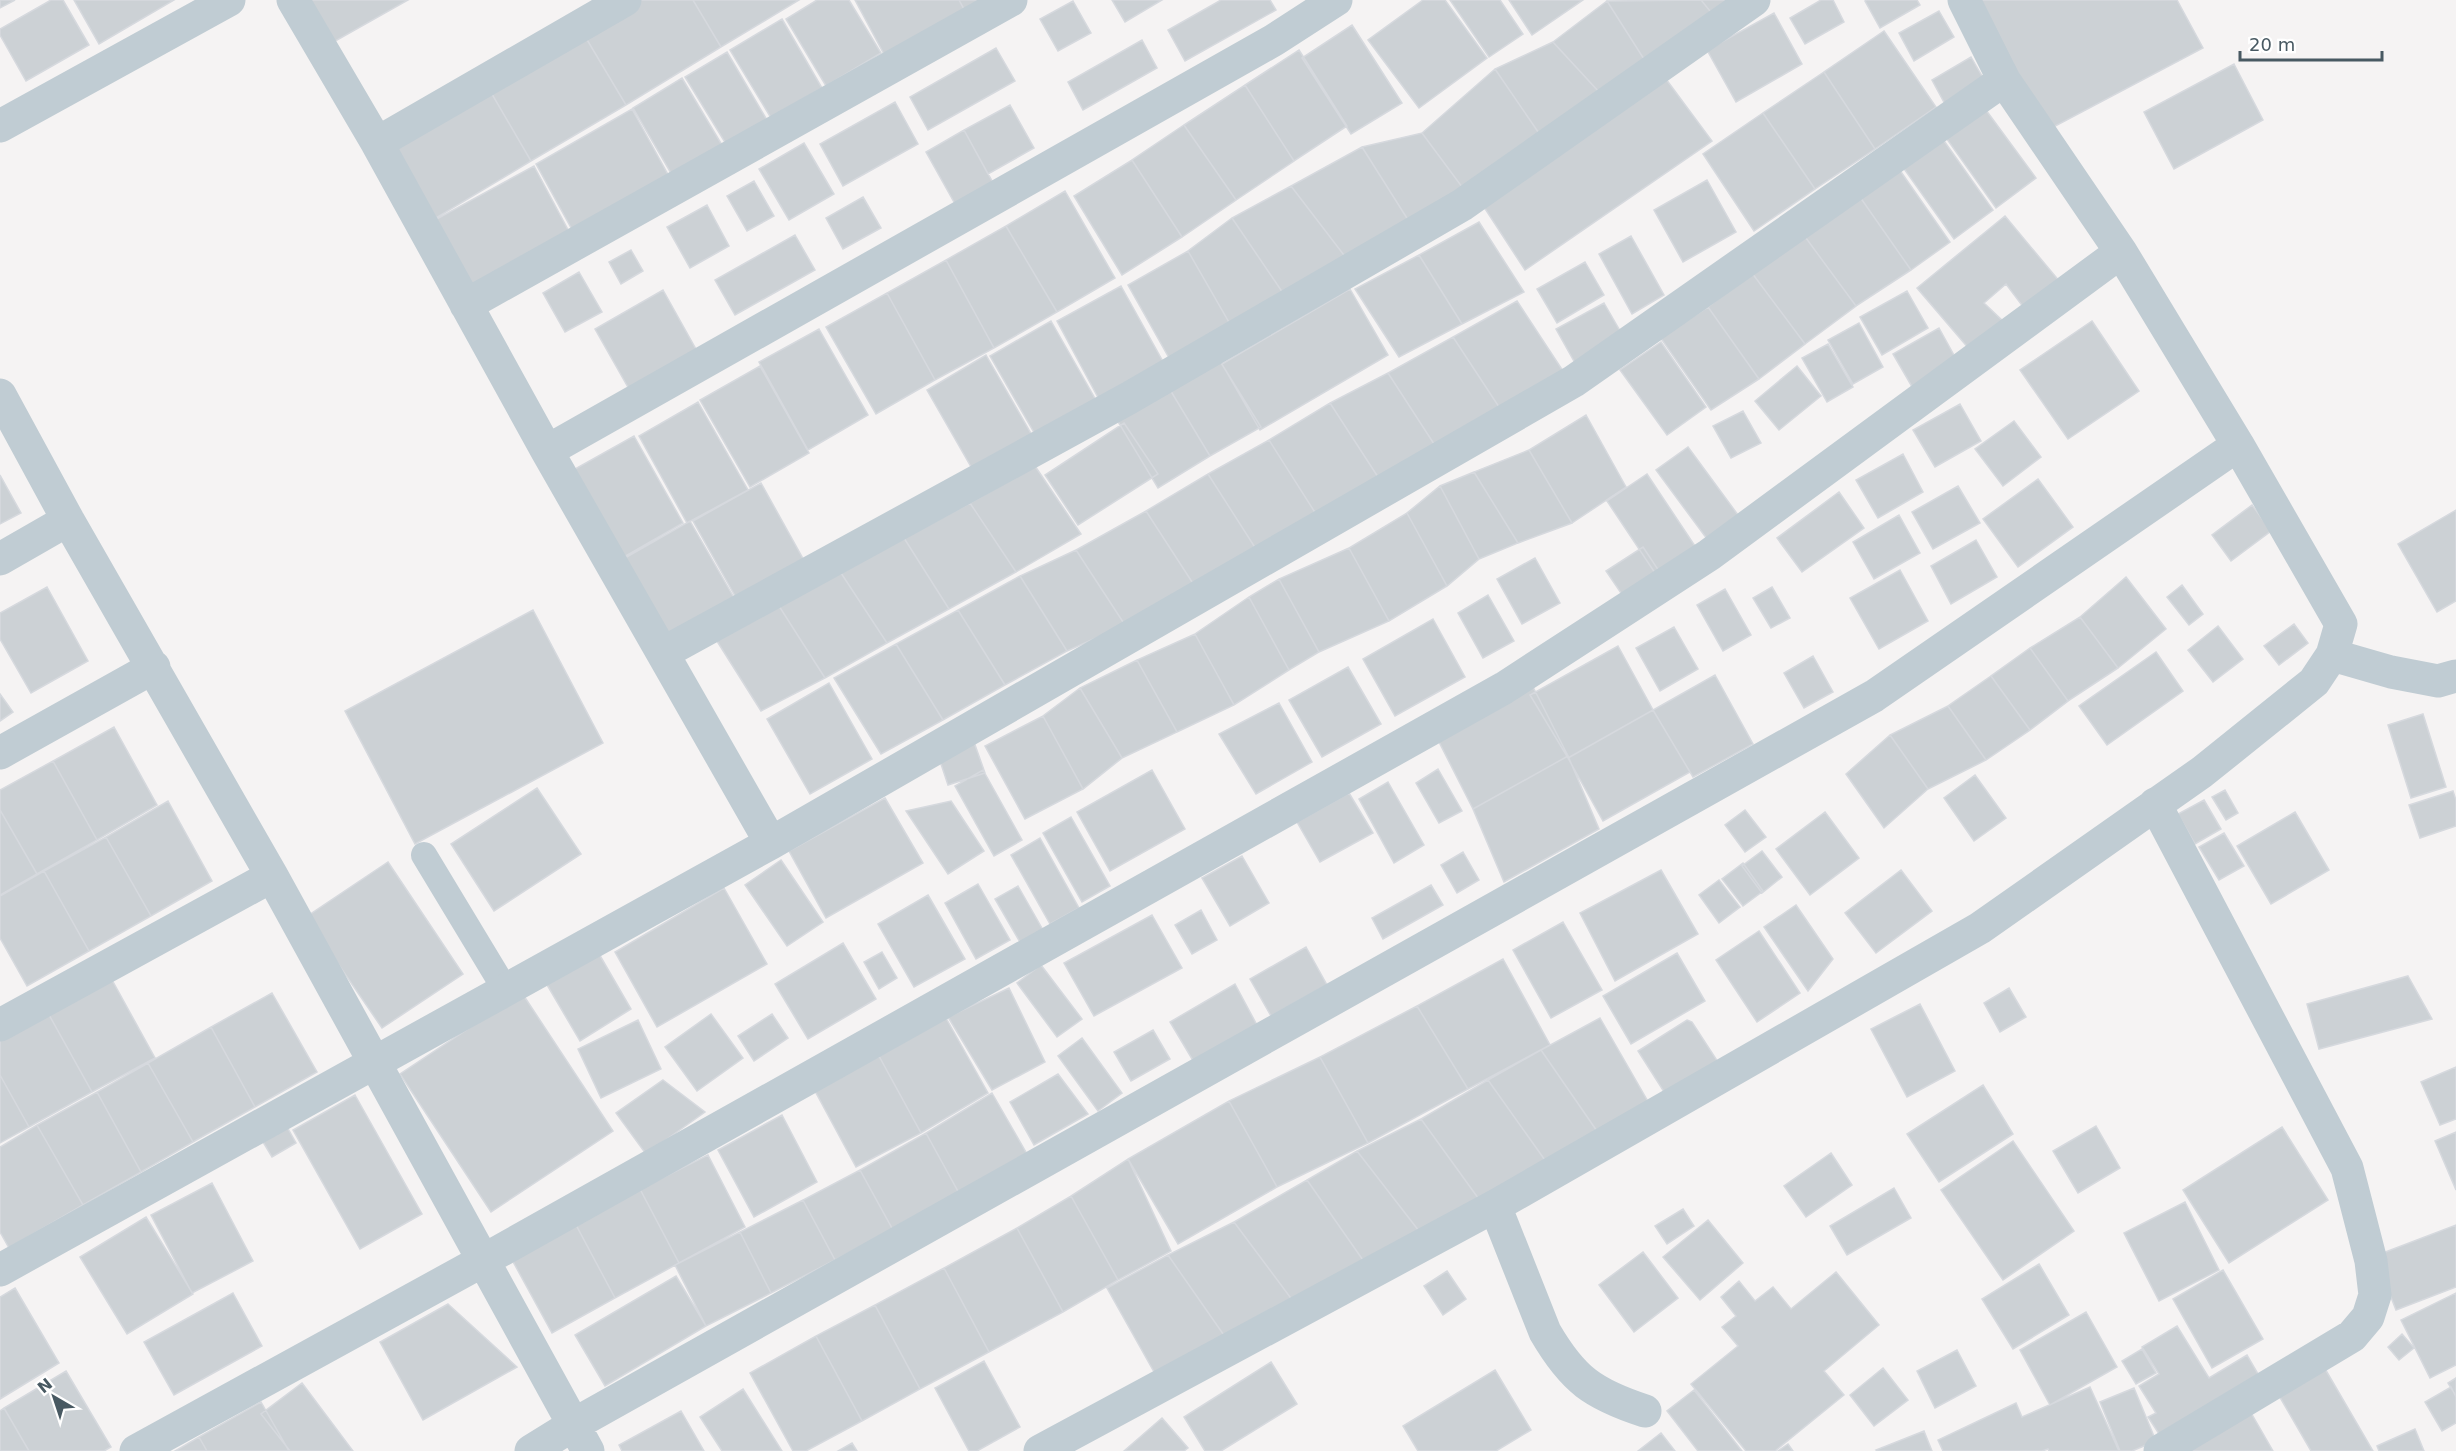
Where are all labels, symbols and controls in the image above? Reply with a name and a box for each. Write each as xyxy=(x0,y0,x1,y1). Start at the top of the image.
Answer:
scale bar xyxy=(2240,24,2382,62)
text: 20 m xyxy=(2249,34,2295,55)
north arrow xyxy=(24,1367,84,1427)
text: N xyxy=(34,1374,56,1397)

